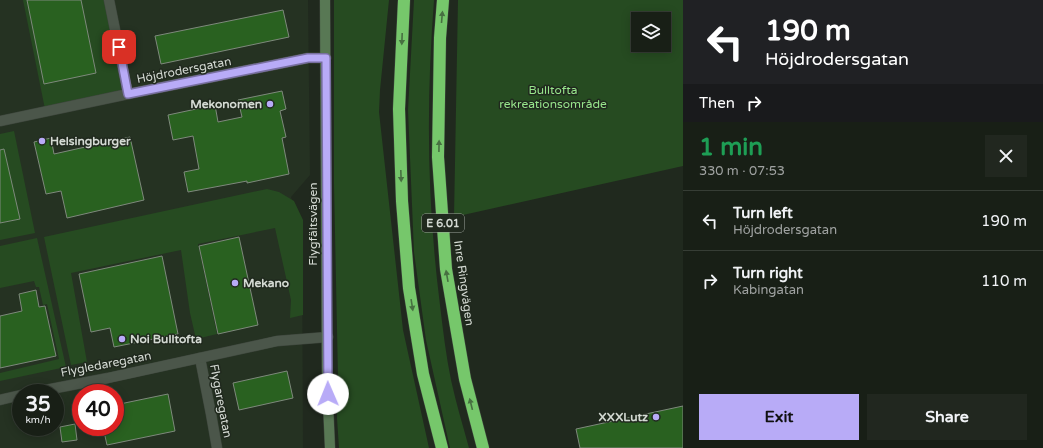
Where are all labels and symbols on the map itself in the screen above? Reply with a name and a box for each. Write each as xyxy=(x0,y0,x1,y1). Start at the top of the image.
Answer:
one-way arrow xyxy=(438,11,445,23)
pin xyxy=(102,30,136,64)
one-way arrow xyxy=(398,33,405,45)
street label: Höjdrodersgatan xyxy=(136,54,232,86)
park label: Bulltofta rekreationsområde xyxy=(499,83,607,111)
place label: Mekonomen xyxy=(190,97,262,111)
marker: Mekonomen xyxy=(265,99,275,109)
place label: Helsingburger xyxy=(50,134,131,149)
marker: Helsingburger xyxy=(37,136,47,146)
one-way arrow xyxy=(435,140,442,152)
one-way arrow xyxy=(398,170,405,182)
street label: Flygfältsvägen xyxy=(306,182,320,266)
road number: E 6.01 xyxy=(422,214,464,232)
street label: Inre Ringvägen xyxy=(451,239,477,327)
one-way arrow xyxy=(444,270,450,282)
place label: Mekano xyxy=(243,276,289,290)
marker: Mekano xyxy=(230,278,240,288)
one-way arrow xyxy=(409,299,415,311)
place label: Noi Bulltofta xyxy=(130,332,202,346)
marker: Noi Bulltofta xyxy=(117,334,127,344)
street label: Flygledaregatan xyxy=(59,348,153,380)
street label: Flygaregatan xyxy=(207,363,235,439)
position arrow xyxy=(307,373,349,415)
speed limit sign: 40 xyxy=(72,384,124,436)
one-way arrow xyxy=(468,398,474,410)
place label: XXXLutz xyxy=(598,410,648,424)
marker: XXXLutz xyxy=(651,412,661,422)

